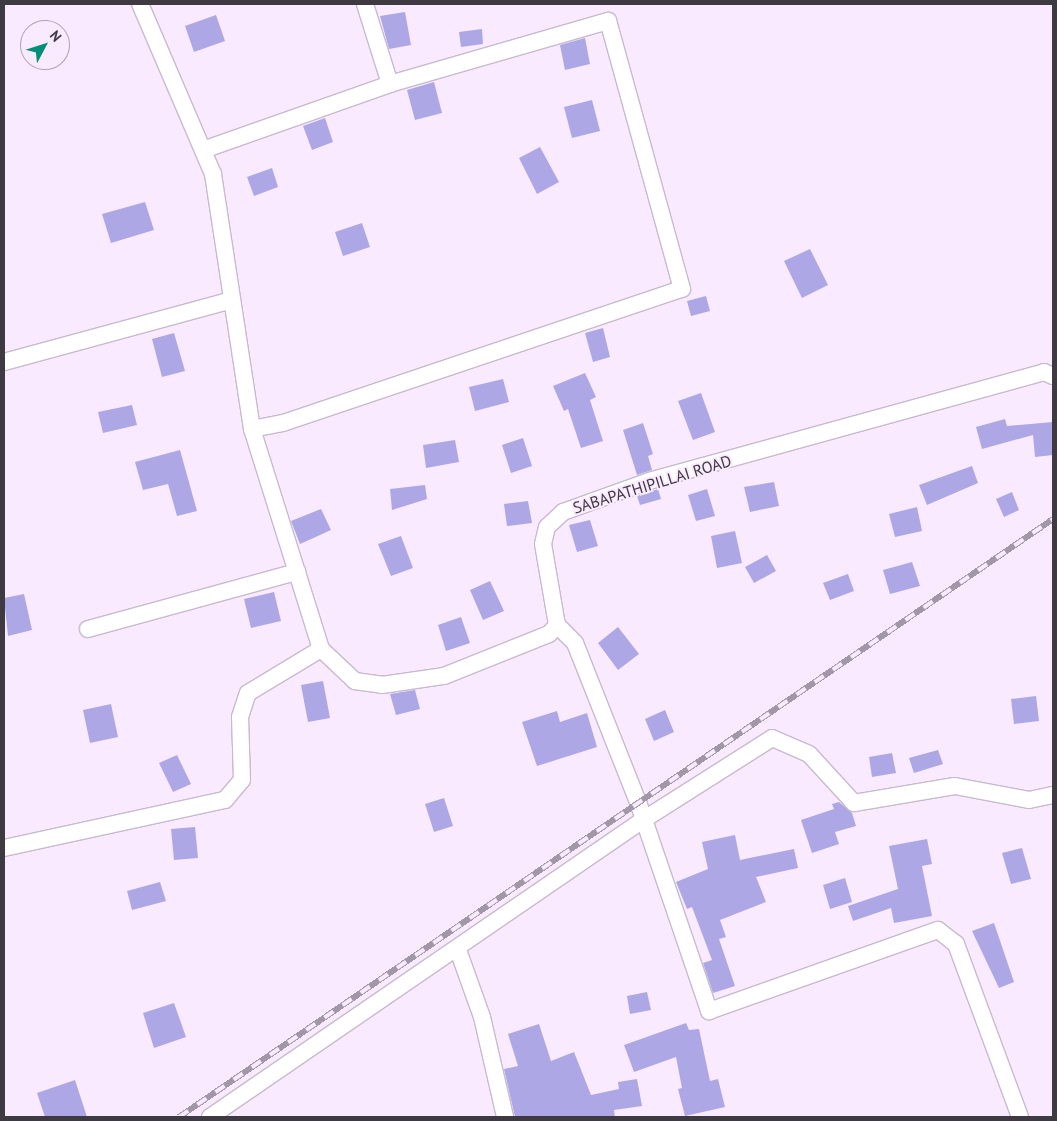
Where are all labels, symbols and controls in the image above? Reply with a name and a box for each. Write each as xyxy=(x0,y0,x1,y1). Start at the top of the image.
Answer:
north arrow xyxy=(20,20,70,70)
text: N xyxy=(46,27,66,45)
street label: SABAPATHIPILLAI ROAD xyxy=(570,451,734,517)

